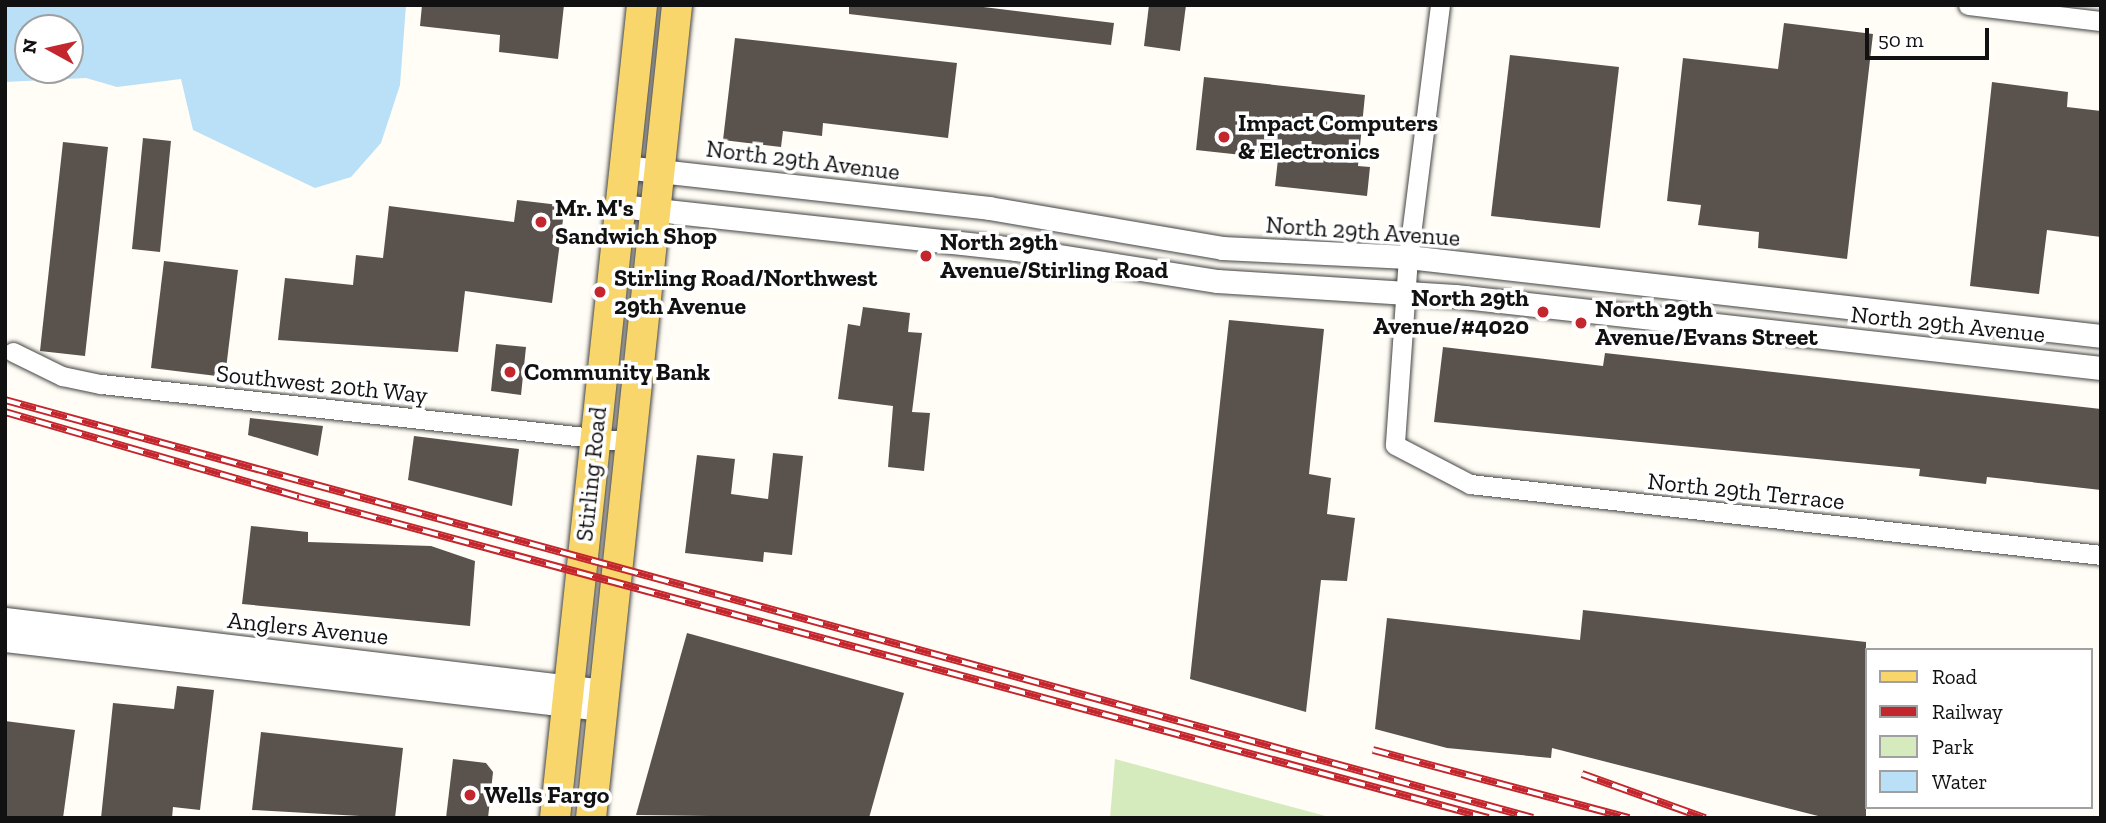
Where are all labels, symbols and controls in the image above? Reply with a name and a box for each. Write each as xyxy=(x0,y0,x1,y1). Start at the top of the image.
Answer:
north arrow xyxy=(14,14,84,84)
scale bar xyxy=(1868,14,1992,58)
text: 50 m xyxy=(1878,27,1924,52)
text: N xyxy=(17,38,42,55)
place label: Impact Computers & Electronics xyxy=(1238,109,1438,165)
marker: Impact Computers & Electronics xyxy=(1216,129,1232,145)
street label: North 29th Avenue xyxy=(704,134,902,186)
place label: Mr. M's Sandwich Shop xyxy=(555,194,717,250)
street label: North 29th Avenue xyxy=(1264,210,1462,252)
marker: Mr. M's Sandwich Shop xyxy=(533,214,549,230)
place label: North 29th Avenue/Stirling Road xyxy=(940,228,1168,284)
marker: North 29th Avenue/Stirling Road xyxy=(918,248,934,264)
place label: Stirling Road/Northwest 29th Avenue xyxy=(614,264,877,320)
marker: Stirling Road/Northwest 29th Avenue xyxy=(592,284,608,300)
place label: North 29th Avenue/#4020 xyxy=(1373,284,1529,340)
place label: North 29th Avenue/Evans Street xyxy=(1595,295,1818,351)
street label: North 29th Avenue xyxy=(1849,299,2047,349)
marker: North 29th Avenue/#4020 xyxy=(1535,304,1551,320)
marker: North 29th Avenue/Evans Street xyxy=(1573,315,1589,331)
place label: Community Bank xyxy=(524,358,711,386)
street label: Southwest 20th Way xyxy=(214,359,430,409)
marker: Community Bank xyxy=(502,364,518,380)
street label: Stirling Road xyxy=(570,405,612,543)
street label: North 29th Terrace xyxy=(1646,466,1846,516)
street label: Anglers Avenue xyxy=(226,605,390,651)
legend xyxy=(1864,648,2092,809)
text: Road xyxy=(1932,664,1977,689)
text: Railway xyxy=(1932,699,2003,724)
text: Park xyxy=(1932,734,1974,759)
text: Water xyxy=(1932,769,1987,794)
place label: Wells Fargo xyxy=(484,781,609,809)
marker: Wells Fargo xyxy=(462,787,478,803)

